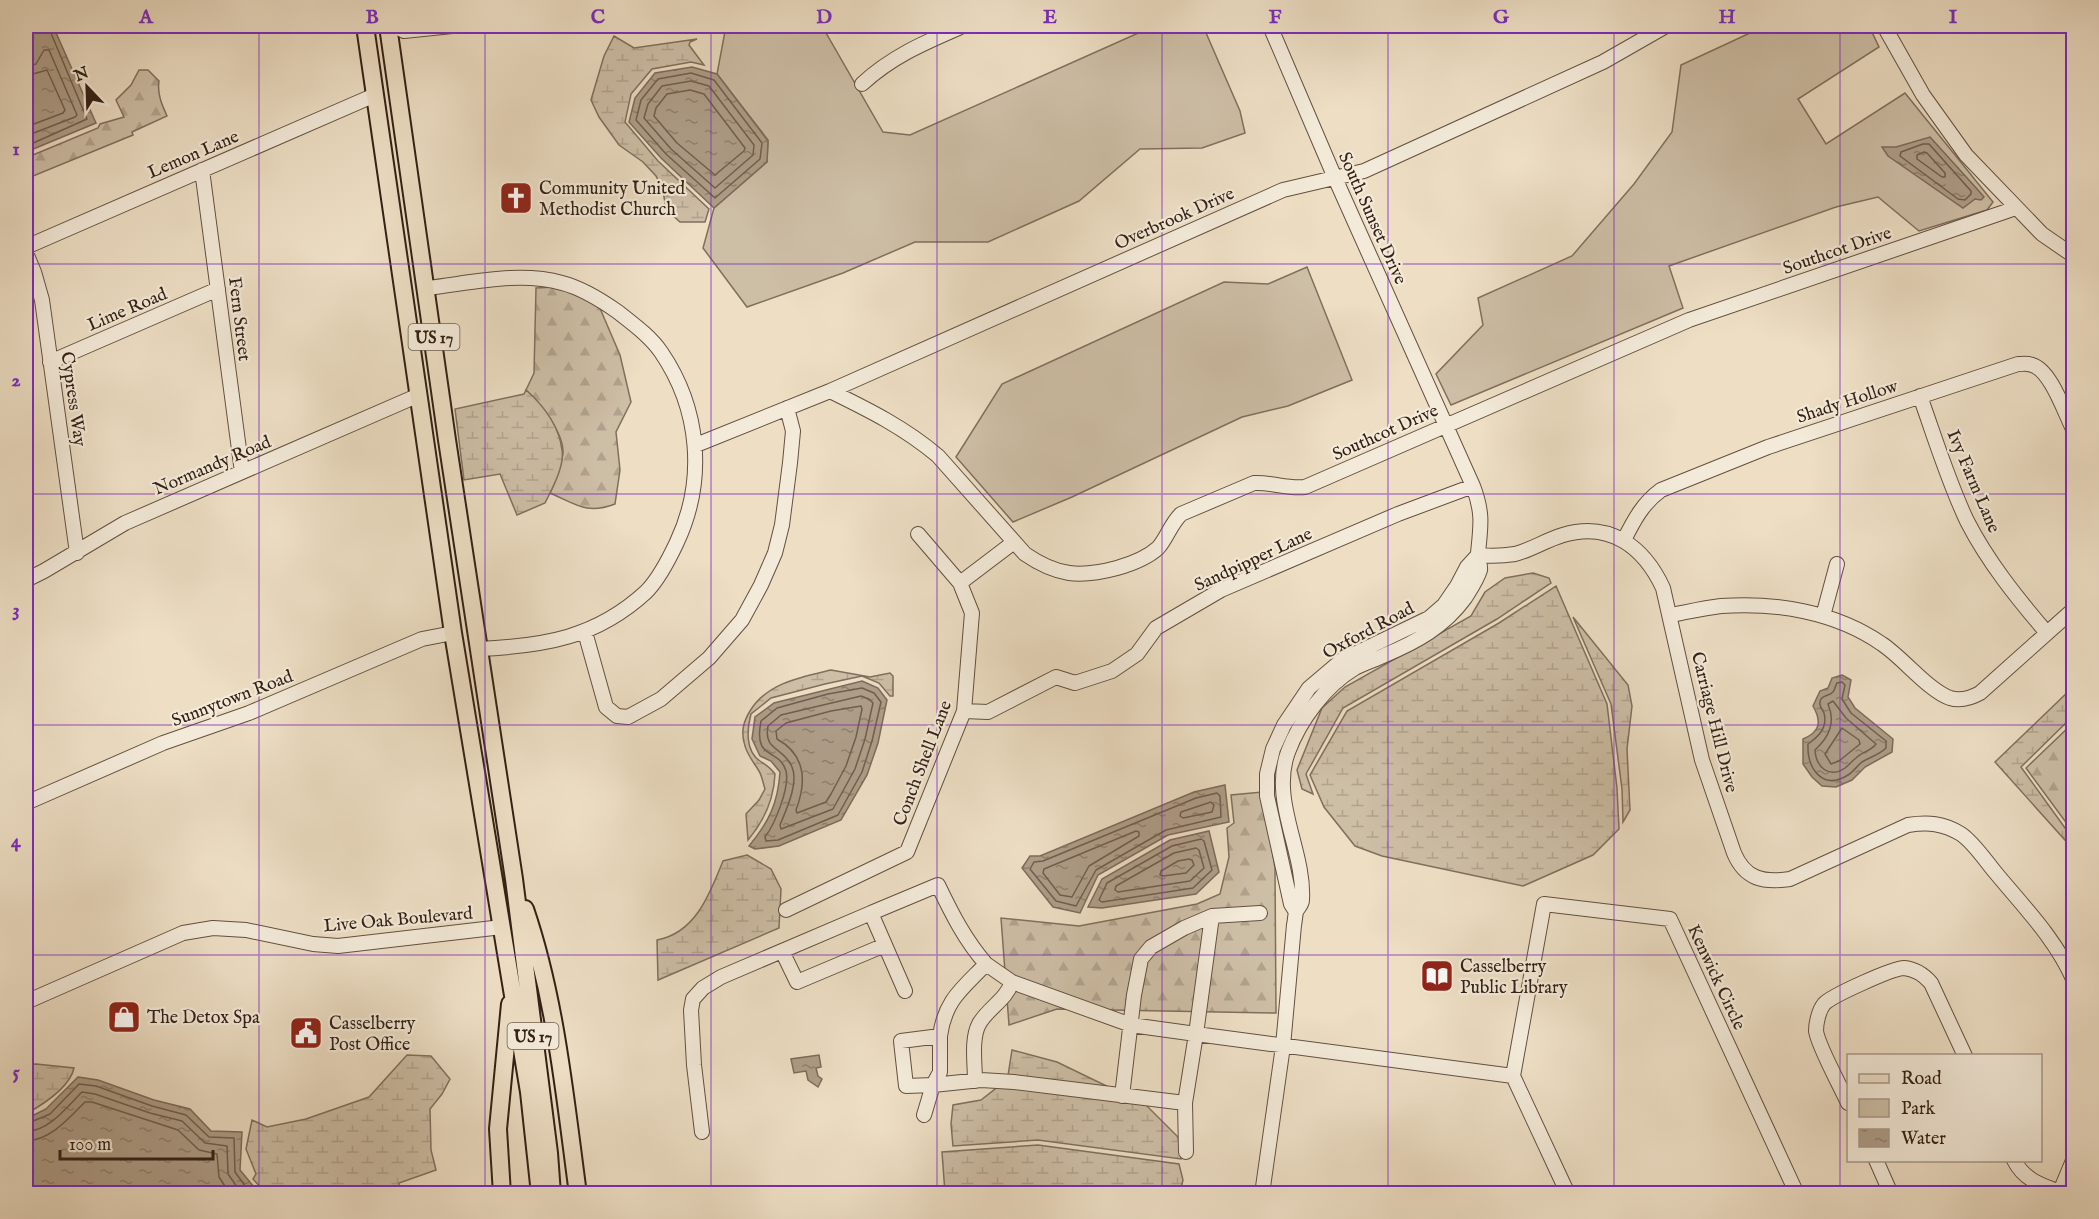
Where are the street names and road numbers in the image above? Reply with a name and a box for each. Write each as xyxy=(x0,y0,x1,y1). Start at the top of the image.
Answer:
street label: Lemon Lane xyxy=(145,126,243,185)
street label: South Sunset Drive xyxy=(1332,149,1411,288)
street label: Overbrook Drive xyxy=(1111,183,1238,256)
street label: Southcot Drive xyxy=(1780,222,1895,281)
street label: Fern Street xyxy=(222,276,255,362)
street label: Lime Road xyxy=(84,283,171,337)
road number: US 17 xyxy=(408,324,460,350)
street label: Cypress Way xyxy=(54,350,91,448)
street label: Shady Hollow xyxy=(1794,375,1902,430)
street label: Southcot Drive xyxy=(1329,400,1442,467)
street label: Ivy Farm Lane xyxy=(1941,427,2005,537)
street label: Normandy Road xyxy=(150,431,275,502)
street label: Sandpipper Lane xyxy=(1191,523,1316,598)
street label: Oxford Road xyxy=(1319,597,1419,665)
street label: Carriage Hill Drive xyxy=(1685,650,1742,795)
street label: Sunnytown Road xyxy=(169,666,297,733)
street label: Conch Shell Lane xyxy=(889,698,958,830)
street label: Live Oak Boulevard xyxy=(323,902,474,938)
street label: Kenwick Circle xyxy=(1681,921,1750,1034)
road number: US 17 xyxy=(508,1023,558,1049)

